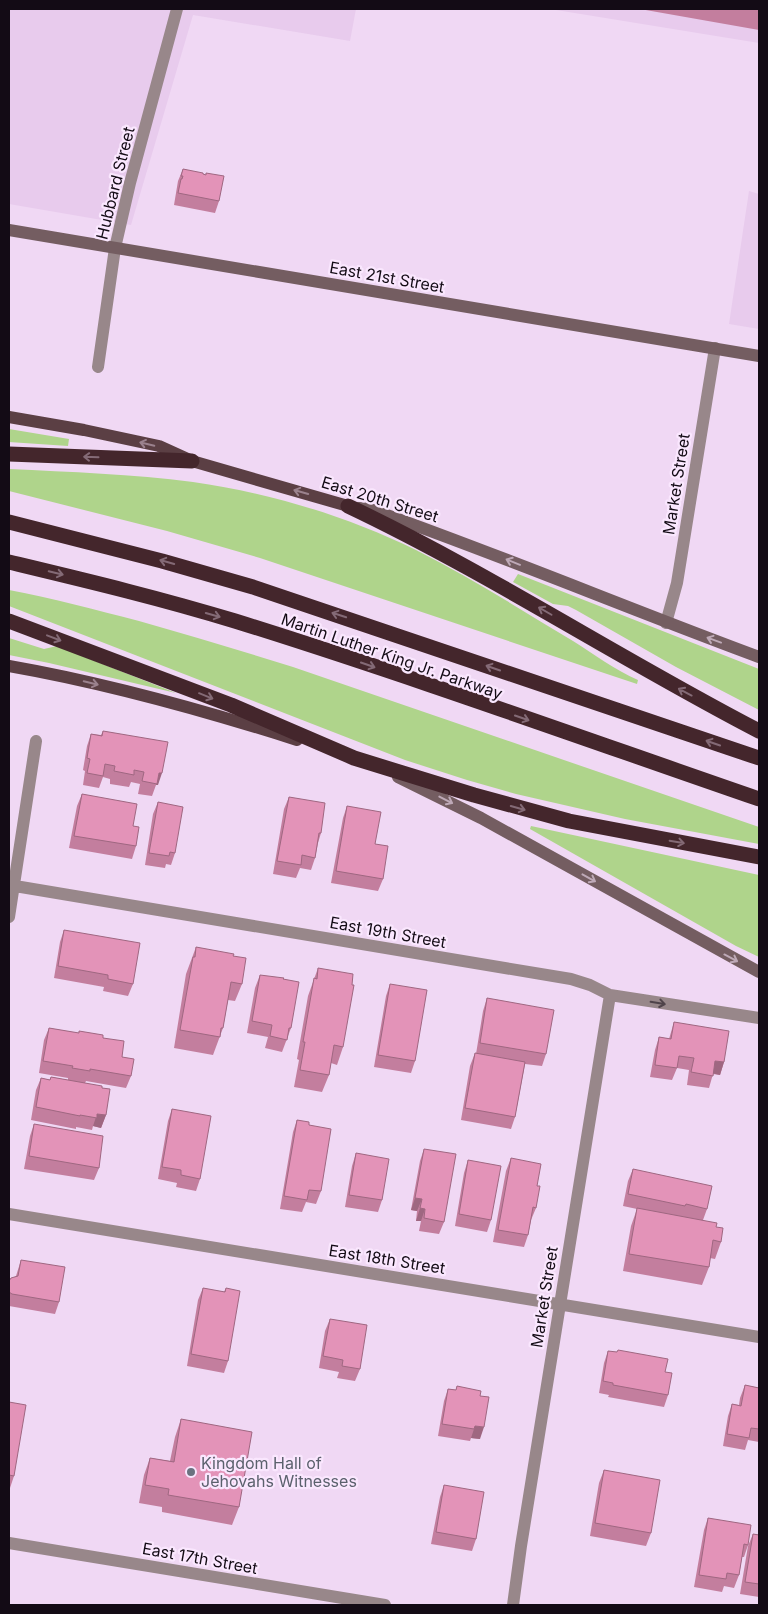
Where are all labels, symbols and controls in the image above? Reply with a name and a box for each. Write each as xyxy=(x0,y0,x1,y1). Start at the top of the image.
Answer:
street label: Hubbard Street xyxy=(91,125,139,241)
street label: East 21st Street xyxy=(328,257,446,297)
street label: Market Street xyxy=(658,432,694,536)
one-way arrow xyxy=(139,439,155,448)
one-way arrow xyxy=(83,452,99,461)
street label: East 20th Street xyxy=(319,472,441,526)
one-way arrow xyxy=(293,487,309,497)
one-way arrow xyxy=(160,557,176,567)
one-way arrow xyxy=(506,557,522,566)
one-way arrow xyxy=(48,569,64,578)
one-way arrow xyxy=(538,605,552,615)
street label: Martin Luther King Jr. Parkway xyxy=(279,609,505,703)
one-way arrow xyxy=(332,610,348,620)
one-way arrow xyxy=(205,611,221,621)
one-way arrow xyxy=(46,634,62,643)
one-way arrow xyxy=(706,635,722,644)
one-way arrow xyxy=(359,661,375,670)
one-way arrow xyxy=(486,663,501,672)
one-way arrow xyxy=(82,679,98,688)
one-way arrow xyxy=(678,687,693,697)
one-way arrow xyxy=(199,692,214,701)
one-way arrow xyxy=(513,714,529,723)
one-way arrow xyxy=(706,738,721,747)
one-way arrow xyxy=(439,795,454,805)
one-way arrow xyxy=(510,804,526,814)
one-way arrow xyxy=(669,838,685,847)
one-way arrow xyxy=(581,874,596,883)
street label: East 19th Street xyxy=(328,912,448,952)
one-way arrow xyxy=(723,953,737,963)
one-way arrow xyxy=(650,998,666,1008)
street label: East 18th Street xyxy=(327,1240,447,1278)
street label: Market Street xyxy=(526,1245,562,1349)
place label: Kingdom Hall of Jehovahs Witnesses xyxy=(201,1453,357,1491)
marker: Kingdom Hall of Jehovahs Witnesses xyxy=(185,1466,197,1478)
street label: East 17th Street xyxy=(141,1538,259,1578)

